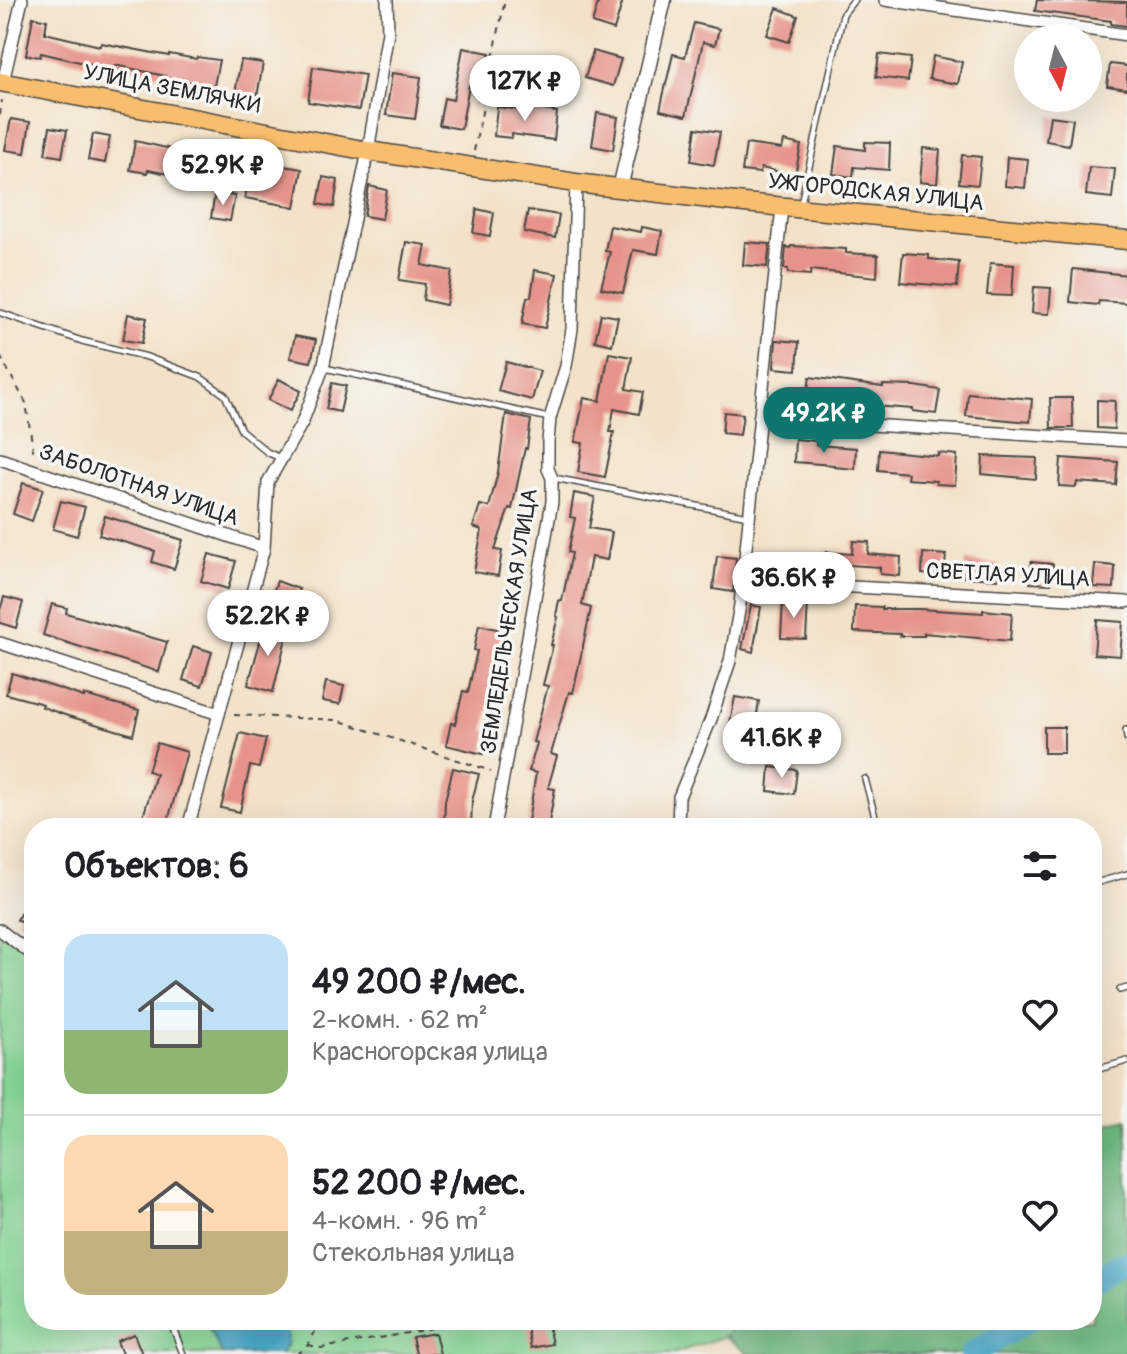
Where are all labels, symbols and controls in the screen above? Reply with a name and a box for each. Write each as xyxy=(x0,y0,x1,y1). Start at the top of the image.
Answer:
north arrow xyxy=(1014,24,1102,112)
map controls xyxy=(1014,24,1102,112)
pin: 127K ₽ xyxy=(460,55,590,123)
street label: УЛИЦА ЗЕМЛЯЧКИ xyxy=(81,58,263,120)
text: 127K ₽ xyxy=(487,65,563,97)
pin: 52.9K ₽ xyxy=(149,139,297,207)
text: 52.9K ₽ xyxy=(181,149,265,181)
street label: УЖГОРОДСКАЯ УЛИЦА xyxy=(767,167,985,217)
pin: 49.2K ₽ xyxy=(750,387,898,455)
text: 49.2K ₽ xyxy=(781,397,867,429)
street label: ЗАБОЛОТНАЯ УЛИЦА xyxy=(36,438,242,532)
street label: ЗЕМЛЕДЕЛЬЧЕСКАЯ УЛИЦА xyxy=(474,486,544,756)
pin: 36.6K ₽ xyxy=(720,552,868,620)
street label: СВЕТЛАЯ УЛИЦА xyxy=(925,557,1091,593)
text: 36.6K ₽ xyxy=(750,562,838,594)
pin: 52.2K ₽ xyxy=(194,590,342,658)
text: 52.2K ₽ xyxy=(225,600,311,632)
pin: 41.6K ₽ xyxy=(708,712,856,780)
text: 41.6K ₽ xyxy=(741,722,824,754)
icon: filters xyxy=(1018,844,1062,888)
text: Объектов: 6 xyxy=(64,845,249,888)
text: 49 200 ₽/мес. xyxy=(312,961,526,1004)
icon: home xyxy=(128,966,224,1062)
icon: heart xyxy=(1018,992,1062,1036)
text: 2-комн. · 62 m² xyxy=(312,1004,488,1036)
text: Красногорская улица xyxy=(312,1036,548,1068)
text: 52 200 ₽/мес. xyxy=(312,1162,526,1205)
icon: home xyxy=(128,1167,224,1263)
icon: heart xyxy=(1018,1193,1062,1237)
text: 4-комн. · 96 m² xyxy=(312,1205,487,1237)
text: Стекольная улица xyxy=(312,1237,515,1269)

